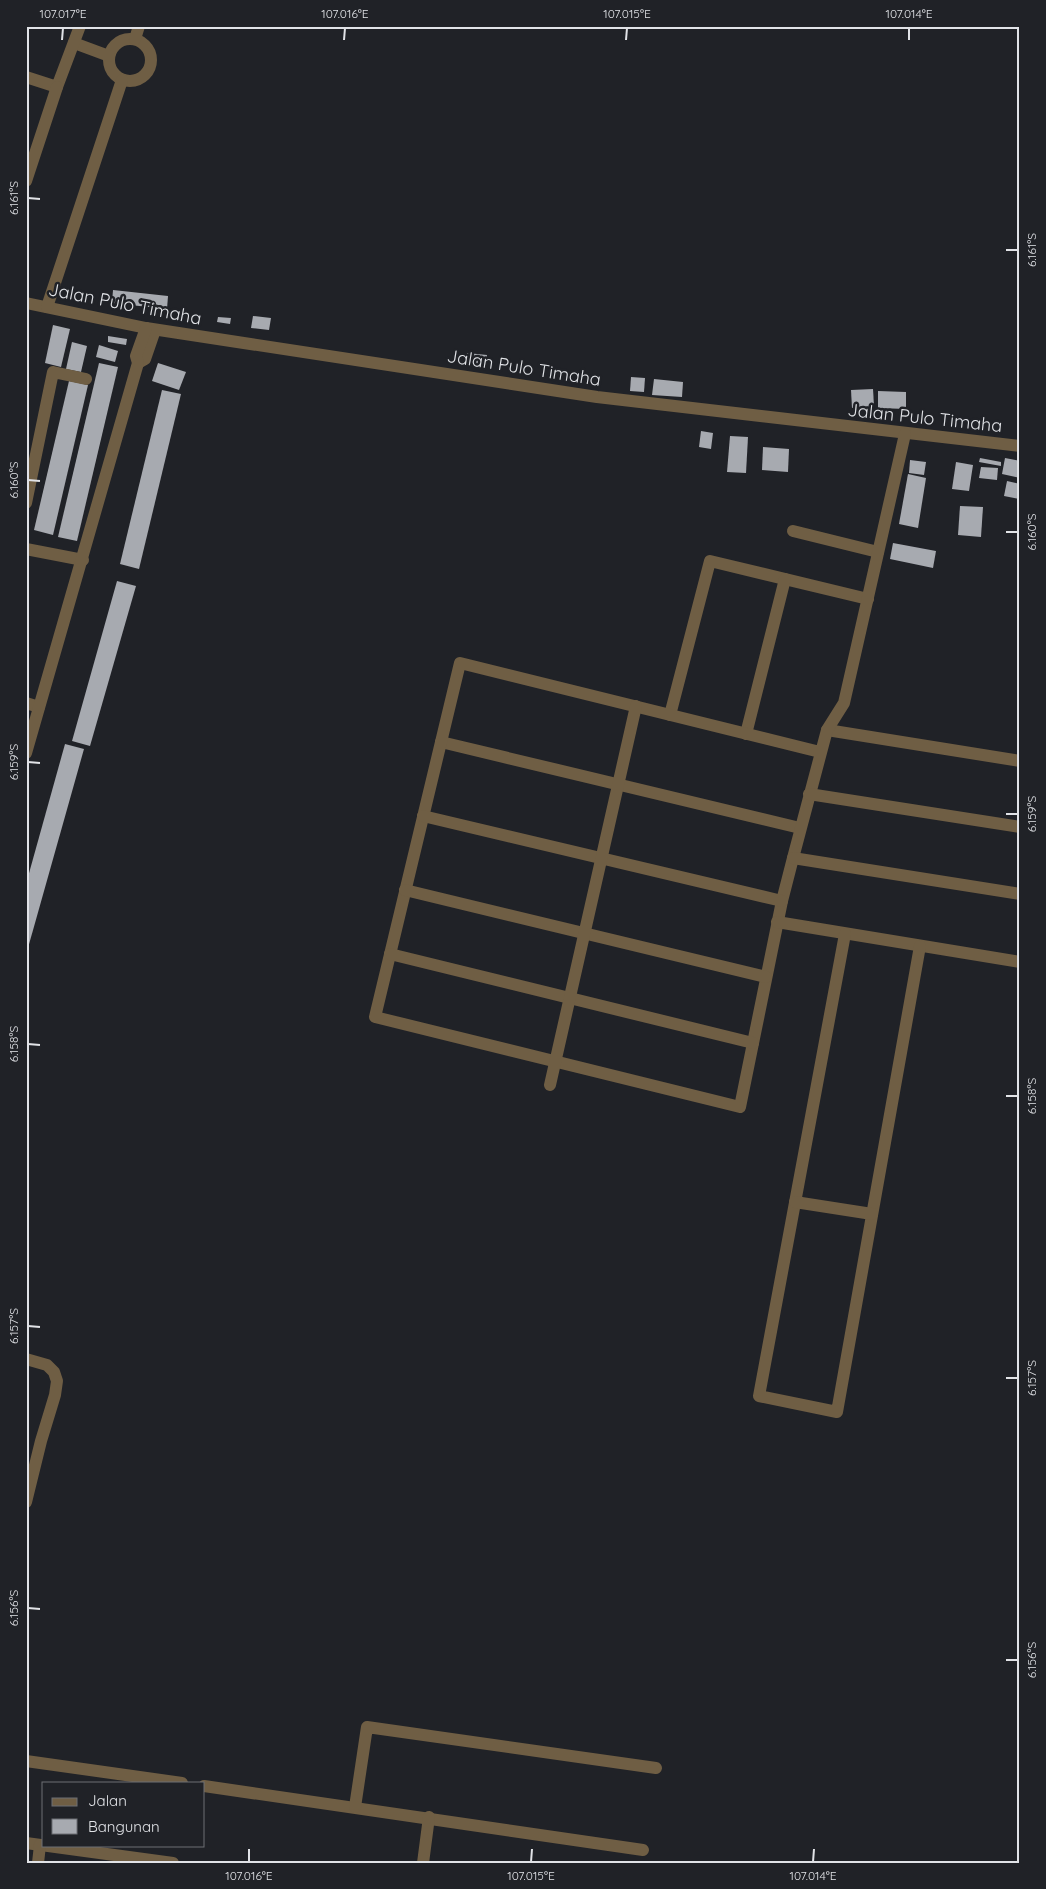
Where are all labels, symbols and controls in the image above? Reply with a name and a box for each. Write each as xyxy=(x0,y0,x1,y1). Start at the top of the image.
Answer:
text: 107.017°E xyxy=(39,6,87,21)
text: 107.016°E xyxy=(321,6,369,21)
text: 107.015°E xyxy=(603,6,651,21)
text: 107.014°E xyxy=(885,6,933,21)
text: 6.161°S xyxy=(6,181,21,215)
text: 6.161°S xyxy=(1024,233,1039,267)
street label: Jalan Pulo Timaha xyxy=(47,277,204,330)
street label: Jalan Pulo Timaha xyxy=(446,344,603,391)
street label: Jalan Pulo Timaha xyxy=(847,398,1004,437)
text: 6.160°S xyxy=(6,461,21,498)
text: 6.160°S xyxy=(1024,513,1039,550)
text: 6.159°S xyxy=(6,743,21,780)
text: 6.159°S xyxy=(1024,795,1039,832)
text: 6.158°S xyxy=(6,1026,21,1062)
text: 6.158°S xyxy=(1024,1078,1039,1114)
text: 6.157°S xyxy=(6,1308,21,1344)
text: 6.157°S xyxy=(1024,1360,1039,1396)
text: 6.156°S xyxy=(6,1590,21,1626)
text: 6.156°S xyxy=(1024,1642,1039,1678)
legend xyxy=(42,1782,205,1846)
text: Jalan xyxy=(88,1791,127,1810)
text: Bangunan xyxy=(88,1817,160,1836)
text: 107.016°E xyxy=(225,1868,273,1883)
text: 107.015°E xyxy=(507,1868,555,1883)
text: 107.014°E xyxy=(789,1868,837,1883)

